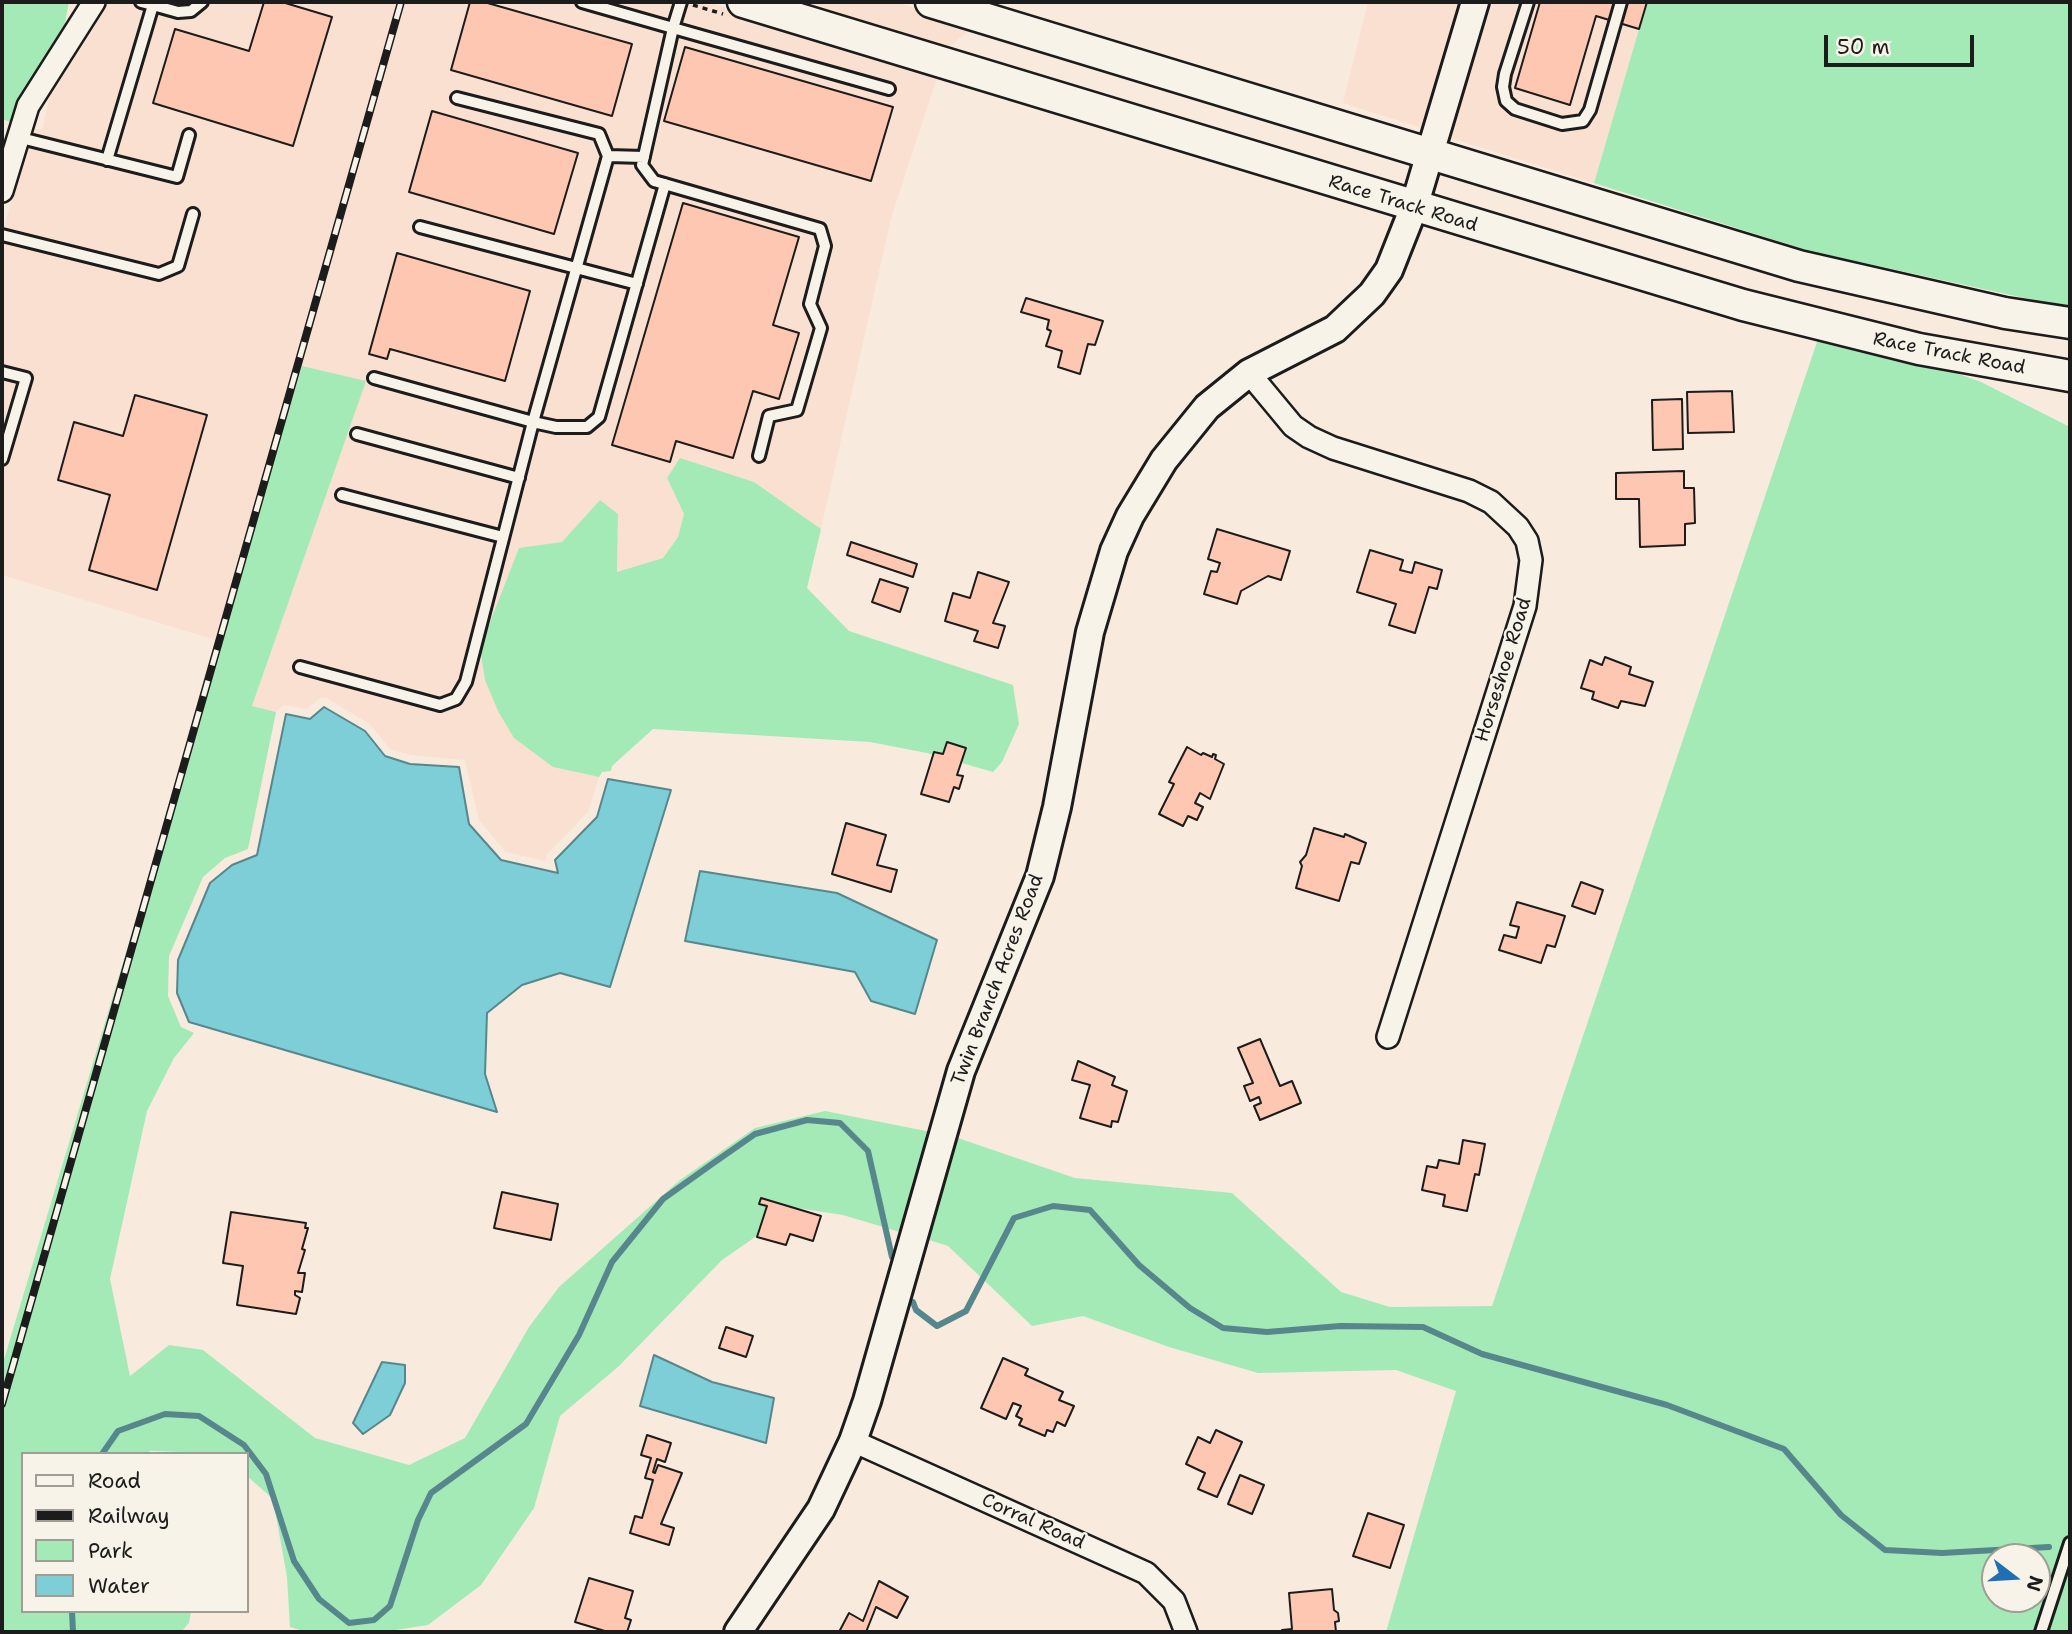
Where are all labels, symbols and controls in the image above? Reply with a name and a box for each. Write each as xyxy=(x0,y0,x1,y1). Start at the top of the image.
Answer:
scale bar xyxy=(1827,21,1978,65)
text: 50 m xyxy=(1837,33,1890,61)
street label: Race Track Road xyxy=(1326,170,1480,238)
street label: Race Track Road xyxy=(1871,328,2027,380)
street label: Horseshoe Road xyxy=(1471,595,1537,745)
street label: Twin Branch Acres Road xyxy=(947,871,1049,1089)
legend xyxy=(21,1452,248,1613)
text: Road xyxy=(88,1467,141,1495)
street label: Corral Road xyxy=(978,1489,1088,1555)
text: Railway xyxy=(88,1502,170,1530)
text: Park xyxy=(88,1537,133,1565)
north arrow xyxy=(1981,1543,2051,1613)
text: Water xyxy=(88,1572,150,1600)
text: N xyxy=(2020,1573,2049,1595)

